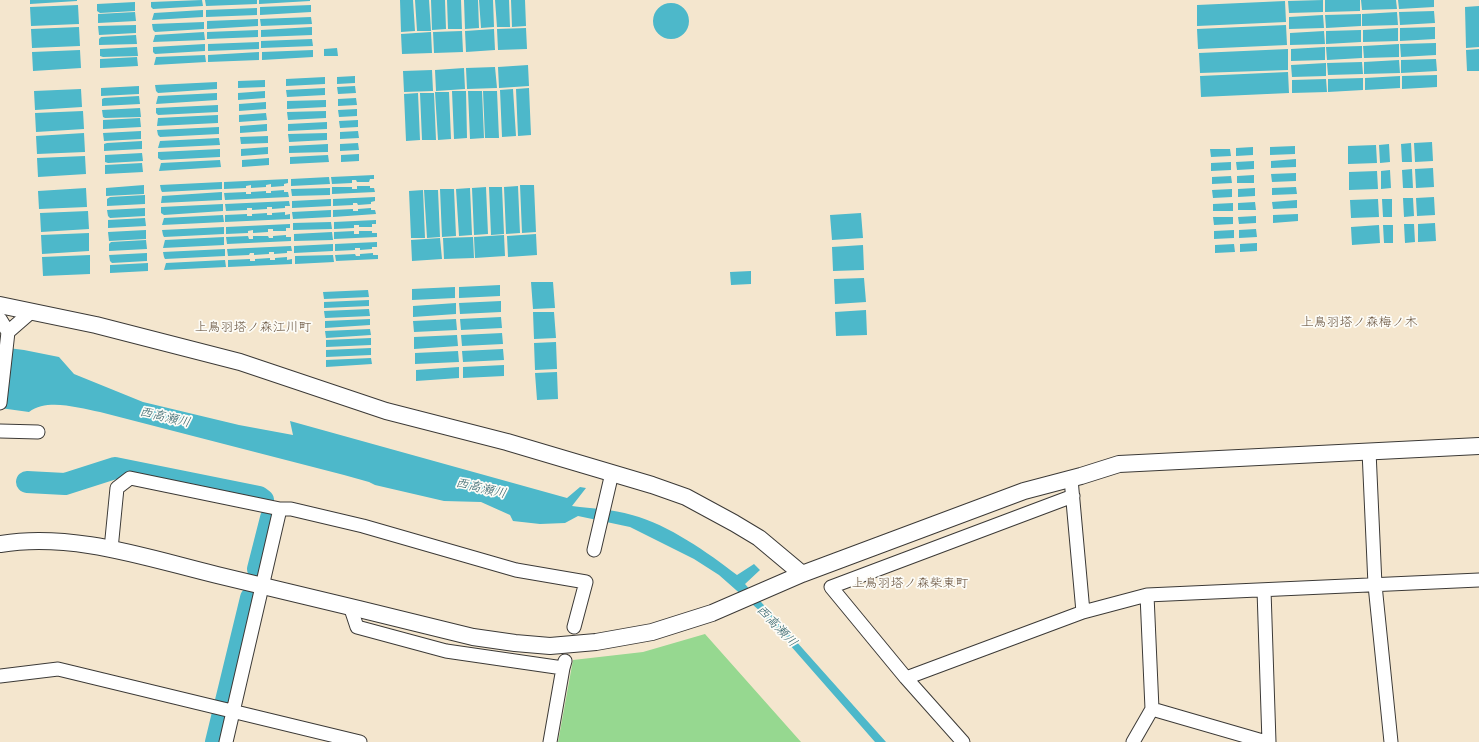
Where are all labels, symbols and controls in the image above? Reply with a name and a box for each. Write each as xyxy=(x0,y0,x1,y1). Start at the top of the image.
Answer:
district label: 上鳥羽塔ノ森梅ノ木 xyxy=(1301,314,1417,330)
district label: 上鳥羽塔ノ森江川町 xyxy=(195,319,311,335)
water label: 西高瀬川 xyxy=(138,404,192,430)
water label: 西高瀬川 xyxy=(454,475,508,501)
district label: 上鳥羽塔ノ森柴東町 xyxy=(852,575,968,591)
water label: 西高瀬川 xyxy=(753,602,801,650)

